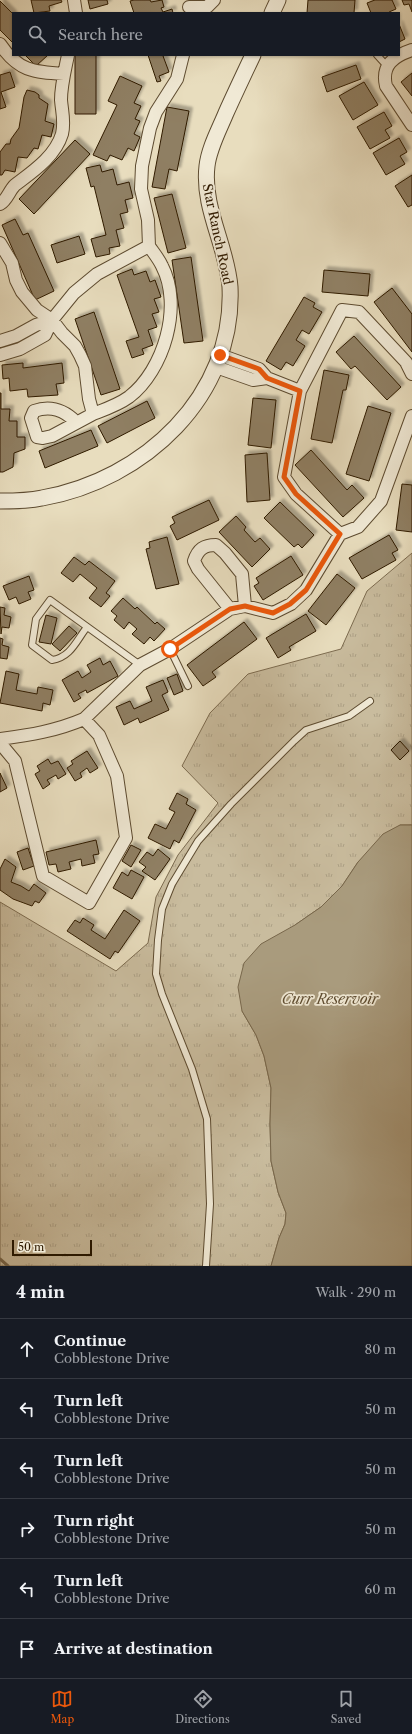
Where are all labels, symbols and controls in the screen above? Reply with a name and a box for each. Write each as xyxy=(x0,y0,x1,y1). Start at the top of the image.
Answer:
search box xyxy=(12,12,400,56)
icon: search xyxy=(26,23,48,45)
text: Search here xyxy=(58,25,143,44)
street label: Star Ranch Road xyxy=(199,182,237,286)
route end xyxy=(211,346,229,364)
route start xyxy=(161,640,179,658)
water label: Curr Reservoir xyxy=(282,990,380,1008)
scale bar xyxy=(12,1238,92,1257)
text: 50 m xyxy=(18,1240,44,1254)
text: 4 min xyxy=(16,1282,65,1302)
text: Walk · 290 m xyxy=(315,1284,396,1300)
text: Continue xyxy=(54,1331,126,1350)
icon: ahead xyxy=(16,1338,38,1360)
text: 80 m xyxy=(364,1341,396,1357)
text: Cobblestone Drive xyxy=(54,1350,170,1366)
text: Turn left xyxy=(54,1391,123,1410)
icon: left xyxy=(16,1398,38,1420)
text: 50 m xyxy=(365,1401,396,1417)
text: Cobblestone Drive xyxy=(54,1410,170,1426)
text: Turn left xyxy=(54,1451,123,1470)
icon: left xyxy=(16,1458,38,1480)
text: 50 m xyxy=(365,1461,396,1477)
text: Cobblestone Drive xyxy=(54,1470,170,1486)
text: Turn right xyxy=(54,1511,134,1530)
icon: right xyxy=(16,1518,38,1540)
text: 50 m xyxy=(365,1521,396,1537)
text: Cobblestone Drive xyxy=(54,1530,170,1546)
text: Turn left xyxy=(54,1571,123,1590)
icon: left xyxy=(16,1578,38,1600)
text: 60 m xyxy=(365,1581,396,1597)
text: Cobblestone Drive xyxy=(54,1590,170,1606)
icon: arrive xyxy=(16,1638,38,1660)
text: Arrive at destination xyxy=(54,1639,213,1658)
tab: Map xyxy=(51,1688,74,1726)
tab: Directions xyxy=(175,1688,230,1726)
tab: Saved xyxy=(331,1688,361,1726)

